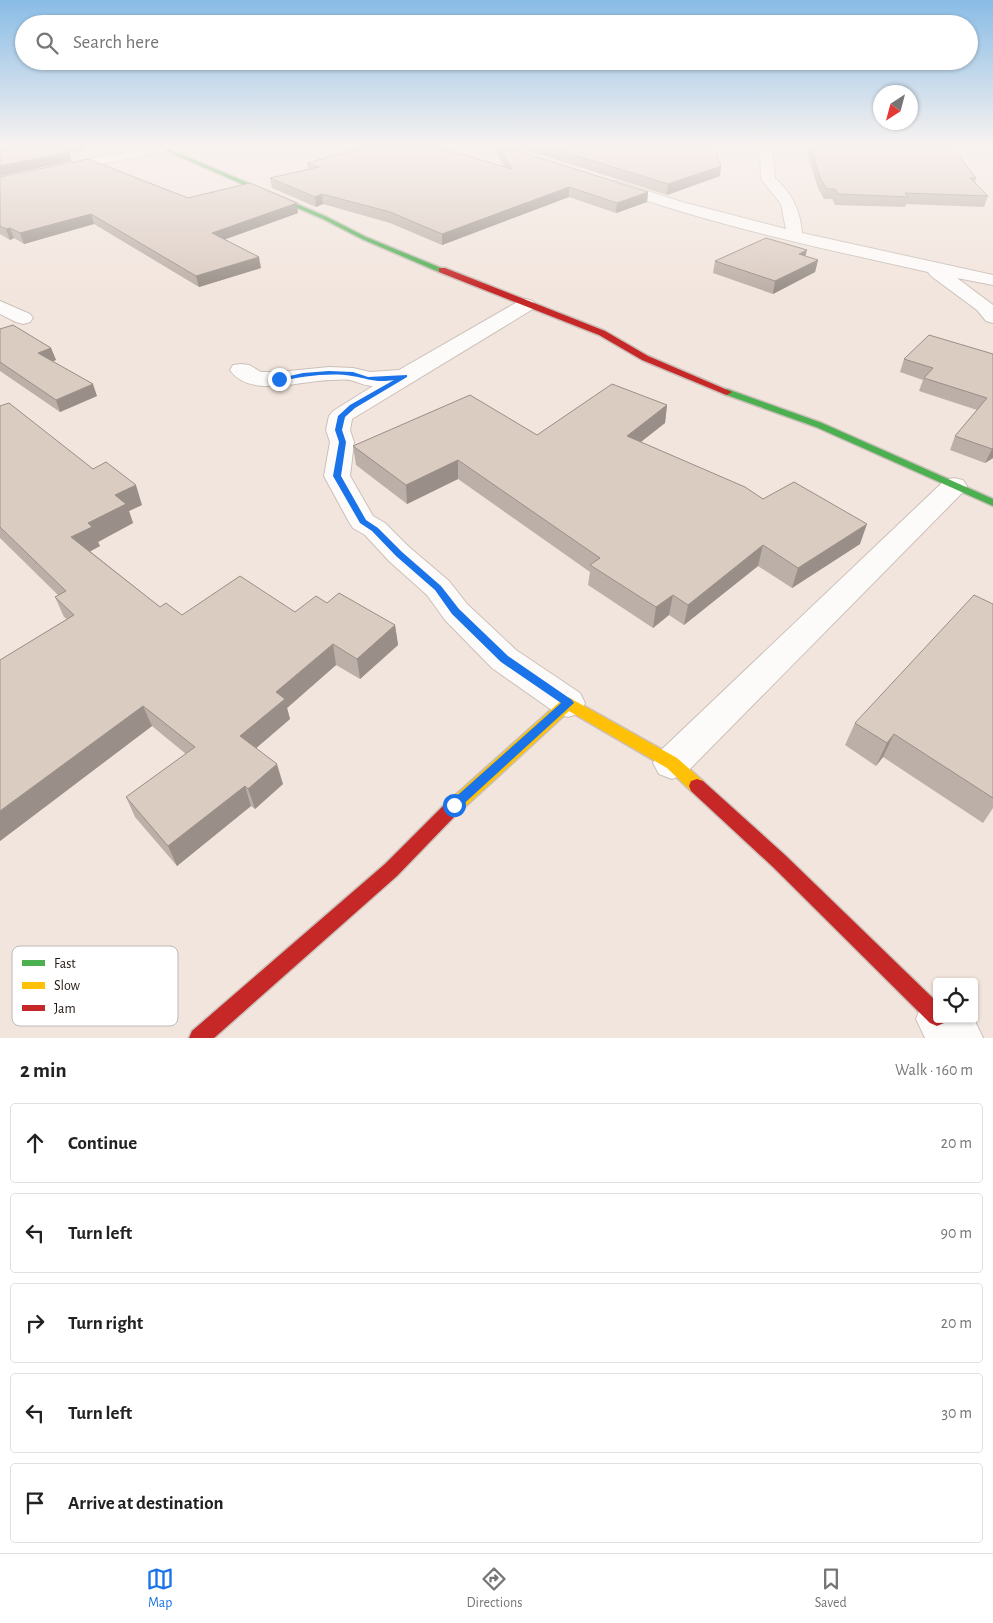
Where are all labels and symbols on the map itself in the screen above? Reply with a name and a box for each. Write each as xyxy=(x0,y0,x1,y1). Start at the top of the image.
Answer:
north arrow xyxy=(873,85,918,130)
route end xyxy=(268,368,291,391)
route start xyxy=(443,794,466,817)
legend xyxy=(12,946,178,1026)
text: Fast xyxy=(54,957,76,971)
text: Slow xyxy=(54,979,81,993)
text: Jam xyxy=(54,1002,76,1016)

